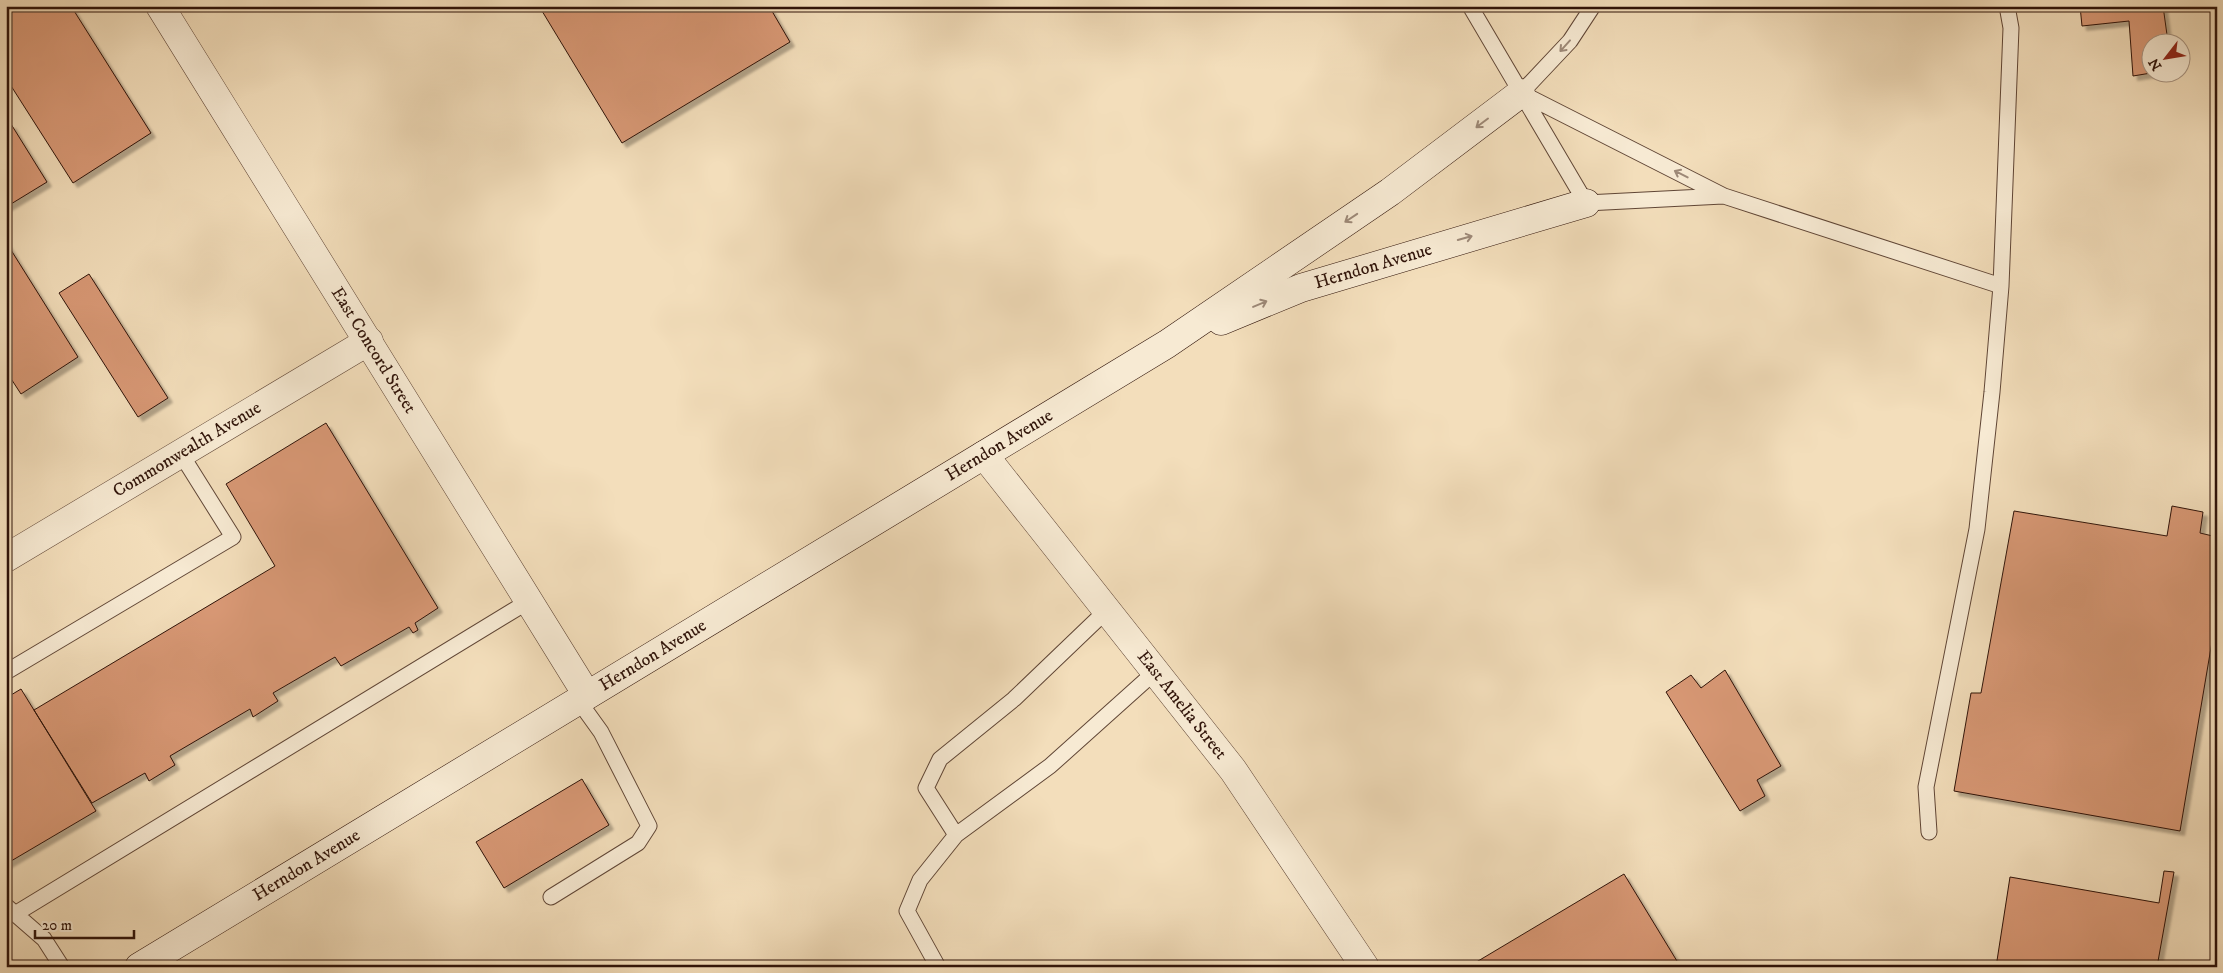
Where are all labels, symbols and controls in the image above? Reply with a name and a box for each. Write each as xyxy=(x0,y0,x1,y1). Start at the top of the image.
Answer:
north arrow xyxy=(2140,32,2190,82)
one-way arrow xyxy=(1559,40,1571,53)
text: N xyxy=(2145,54,2166,74)
one-way arrow xyxy=(1476,117,1489,128)
one-way arrow xyxy=(1674,169,1689,178)
one-way arrow xyxy=(1344,213,1358,224)
one-way arrow xyxy=(1456,232,1472,242)
street label: Herndon Avenue xyxy=(1312,239,1435,294)
street label: East Concord Street xyxy=(326,283,421,418)
one-way arrow xyxy=(1253,299,1268,308)
street label: Commonwealth Avenue xyxy=(109,397,265,502)
street label: Herndon Avenue xyxy=(942,405,1057,486)
street label: Herndon Avenue xyxy=(595,615,711,696)
street label: East Amelia Street xyxy=(1132,646,1232,764)
street label: Herndon Avenue xyxy=(249,825,364,906)
scale bar xyxy=(35,908,134,940)
text: 20 m xyxy=(42,916,72,935)

